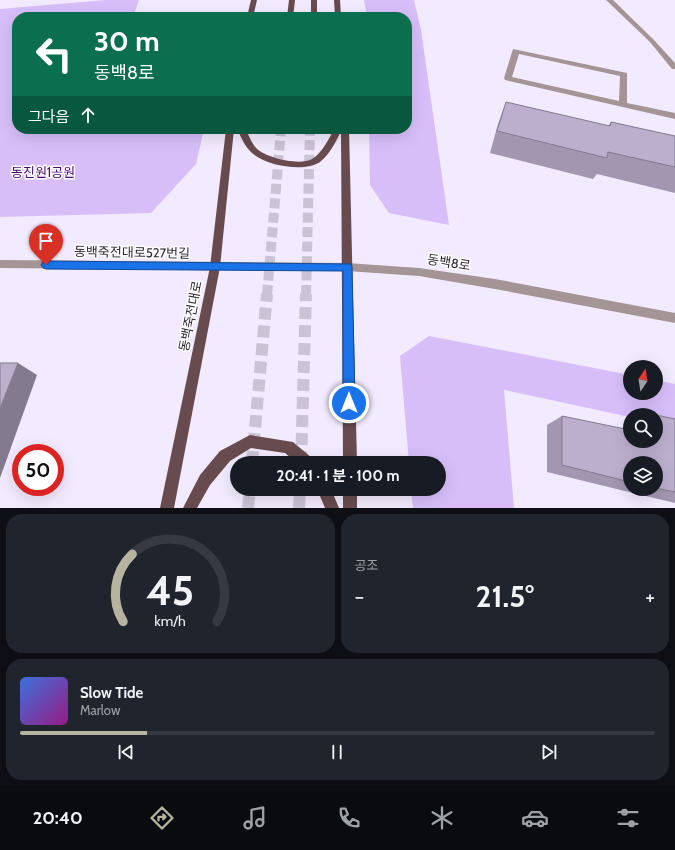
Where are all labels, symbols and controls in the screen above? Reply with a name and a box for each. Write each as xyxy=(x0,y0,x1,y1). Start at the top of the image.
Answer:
text: 30 m xyxy=(94,24,160,58)
icon: left xyxy=(28,28,80,80)
text: 동백8로 xyxy=(94,62,155,84)
icon: ahead xyxy=(77,104,99,126)
text: 그다음 xyxy=(28,108,69,126)
park label: 동진원1공원 xyxy=(11,164,75,180)
pin xyxy=(29,224,63,265)
icon: arrive xyxy=(35,230,57,252)
street label: 동백죽전대로527번길 xyxy=(74,243,190,261)
street label: 동백8로 xyxy=(426,251,472,273)
street label: 동백죽전대로 xyxy=(175,279,205,353)
north arrow xyxy=(623,360,663,400)
map controls xyxy=(623,360,663,496)
position arrow xyxy=(328,382,370,424)
button: search xyxy=(623,408,663,448)
speed limit sign: 50 xyxy=(12,444,64,496)
button: layers xyxy=(623,456,663,496)
text: 20:41 · 1 분 · 100 m xyxy=(277,467,399,485)
text: 공조 xyxy=(355,557,378,573)
text: 45 xyxy=(146,564,194,614)
text: 21.5° xyxy=(476,578,534,615)
text: − xyxy=(355,583,364,610)
text: + xyxy=(645,583,655,610)
text: km/h xyxy=(155,611,186,629)
text: Slow Tide xyxy=(80,684,143,702)
text: Marlow xyxy=(80,702,120,718)
icon: previous xyxy=(115,741,137,763)
icon: pause xyxy=(326,741,348,763)
icon: next xyxy=(538,741,560,763)
icon: directions xyxy=(148,804,176,832)
icon: music xyxy=(241,804,269,832)
icon: phone xyxy=(335,804,363,832)
icon: climate xyxy=(428,804,456,832)
icon: car xyxy=(521,804,549,832)
icon: filters xyxy=(614,804,642,832)
text: 20:40 xyxy=(33,807,83,829)

